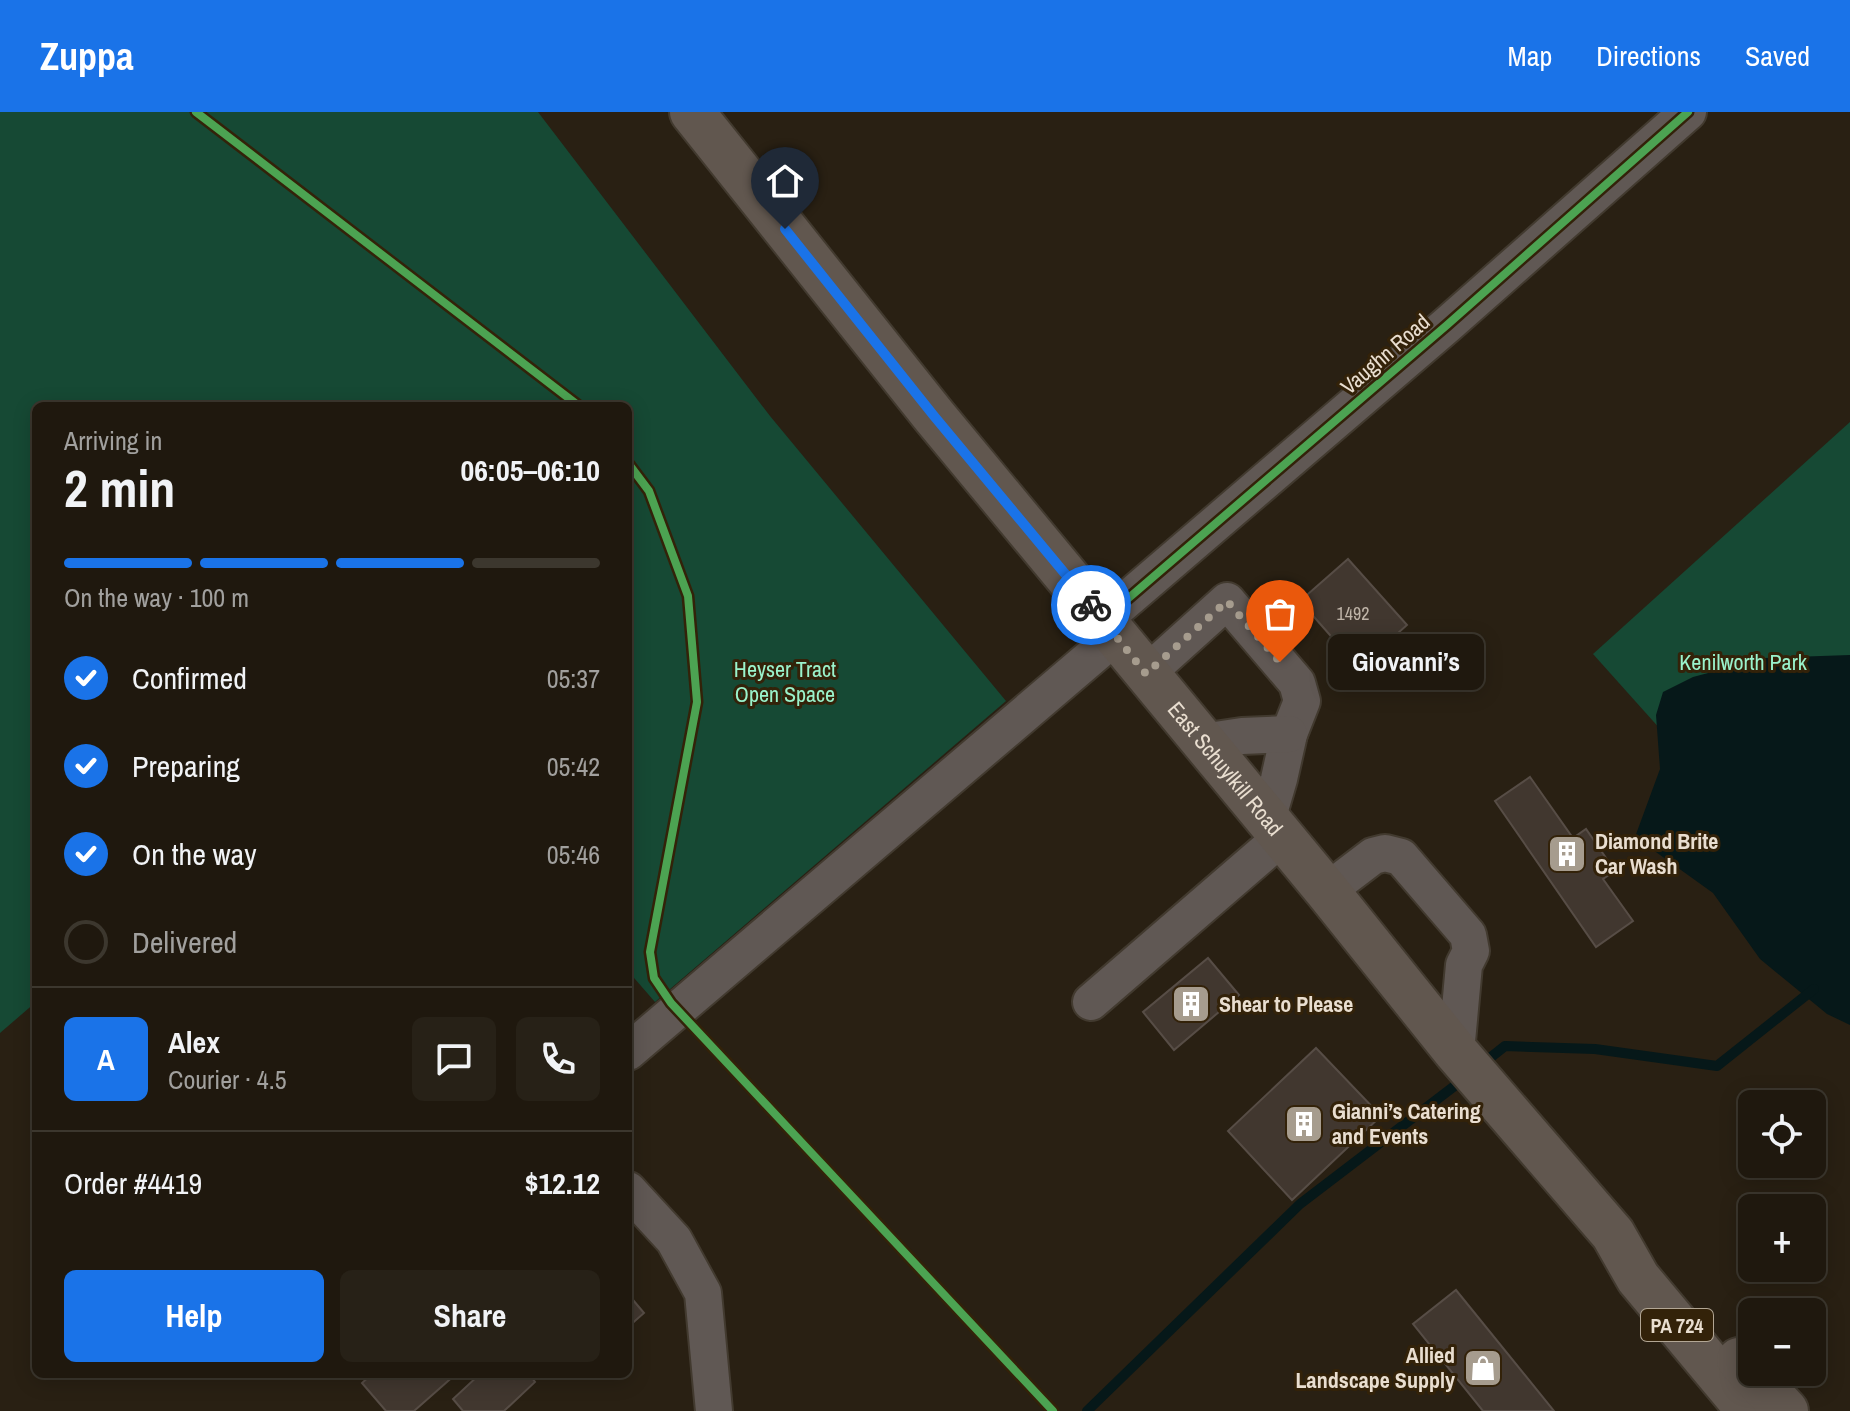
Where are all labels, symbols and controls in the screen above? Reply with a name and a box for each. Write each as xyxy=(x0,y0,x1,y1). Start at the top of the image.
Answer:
text: Zuppa xyxy=(40,31,133,82)
text: Map xyxy=(1508,37,1552,75)
text: Directions xyxy=(1596,37,1701,75)
text: Saved xyxy=(1745,37,1810,75)
pin xyxy=(751,147,819,229)
icon: home xyxy=(763,159,807,203)
street label: Vaughn Road xyxy=(1334,307,1436,401)
text: Arriving in xyxy=(64,423,162,458)
text: 06:05–06:10 xyxy=(461,450,600,490)
text: 2 min xyxy=(64,453,175,523)
courier xyxy=(1051,565,1131,645)
text: On the way · 100 m xyxy=(64,580,249,615)
pin xyxy=(1246,580,1314,662)
icon: bike xyxy=(1069,583,1113,627)
icon: bag xyxy=(1258,592,1302,636)
house number: 1492 xyxy=(1337,601,1369,626)
callout: Giovanni’s xyxy=(1328,634,1484,690)
text: Giovanni’s xyxy=(1352,644,1460,679)
park label: Kenilworth Park xyxy=(1679,647,1808,677)
park label: Heyser Tract Open Space xyxy=(734,654,836,709)
icon: check xyxy=(64,656,108,700)
text: Confirmed xyxy=(132,658,247,698)
text: 05:37 xyxy=(547,661,600,696)
street label: East Schuylkill Road xyxy=(1161,695,1290,842)
icon: check xyxy=(64,744,108,788)
text: Preparing xyxy=(132,746,240,786)
text: 05:42 xyxy=(547,749,600,784)
place label: Diamond Brite Car Wash xyxy=(1595,826,1718,881)
icon: check xyxy=(64,832,108,876)
building icon: Diamond Brite Car Wash xyxy=(1546,833,1588,875)
text: On the way xyxy=(132,834,256,874)
text: 05:46 xyxy=(547,837,600,872)
text: Delivered xyxy=(132,922,237,962)
building icon: Shear to Please xyxy=(1170,983,1212,1025)
place label: Shear to Please xyxy=(1219,989,1353,1019)
button: chat xyxy=(412,1017,496,1101)
button: phone xyxy=(516,1017,600,1101)
text: Alex xyxy=(168,1022,220,1062)
text: A xyxy=(97,1039,115,1079)
text: Courier · 4.5 xyxy=(168,1062,287,1097)
map controls xyxy=(1738,1090,1826,1386)
button: locate xyxy=(1738,1090,1826,1178)
place label: Gianni’s Catering and Events xyxy=(1332,1096,1481,1151)
building icon: Gianni’s Catering and Events xyxy=(1283,1103,1325,1145)
text: Order #4419 xyxy=(64,1163,202,1203)
text: $12.12 xyxy=(525,1163,600,1203)
button: + xyxy=(1738,1194,1826,1282)
button: Help xyxy=(64,1270,324,1362)
button: Share xyxy=(340,1270,600,1362)
button: − xyxy=(1738,1298,1826,1386)
road number: PA 724 xyxy=(1641,1309,1713,1341)
place label: Allied Landscape Supply xyxy=(1296,1340,1455,1395)
shop icon: Allied Landscape Supply xyxy=(1462,1347,1504,1389)

